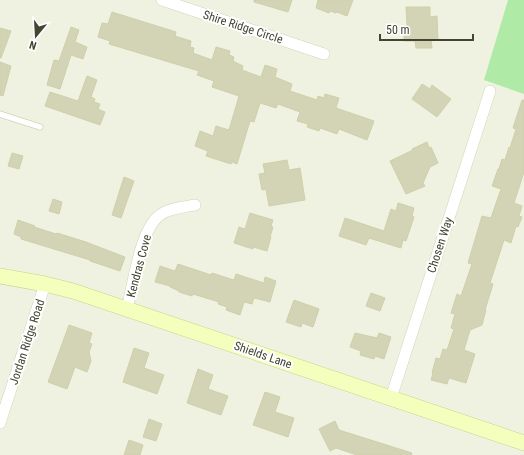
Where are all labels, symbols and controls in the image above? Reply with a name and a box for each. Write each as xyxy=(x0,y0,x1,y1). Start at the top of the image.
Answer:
street label: Shire Ridge Circle xyxy=(201,8,285,47)
north arrow xyxy=(16,16,56,56)
scale bar xyxy=(380,16,473,42)
text: 50 m xyxy=(386,23,410,37)
text: N xyxy=(28,38,38,52)
street label: Chosen Way xyxy=(424,215,456,275)
street label: Kendras Cove xyxy=(124,233,154,299)
street label: Jordan Ridge Road xyxy=(7,297,47,387)
street label: Shields Lane xyxy=(232,339,294,372)

